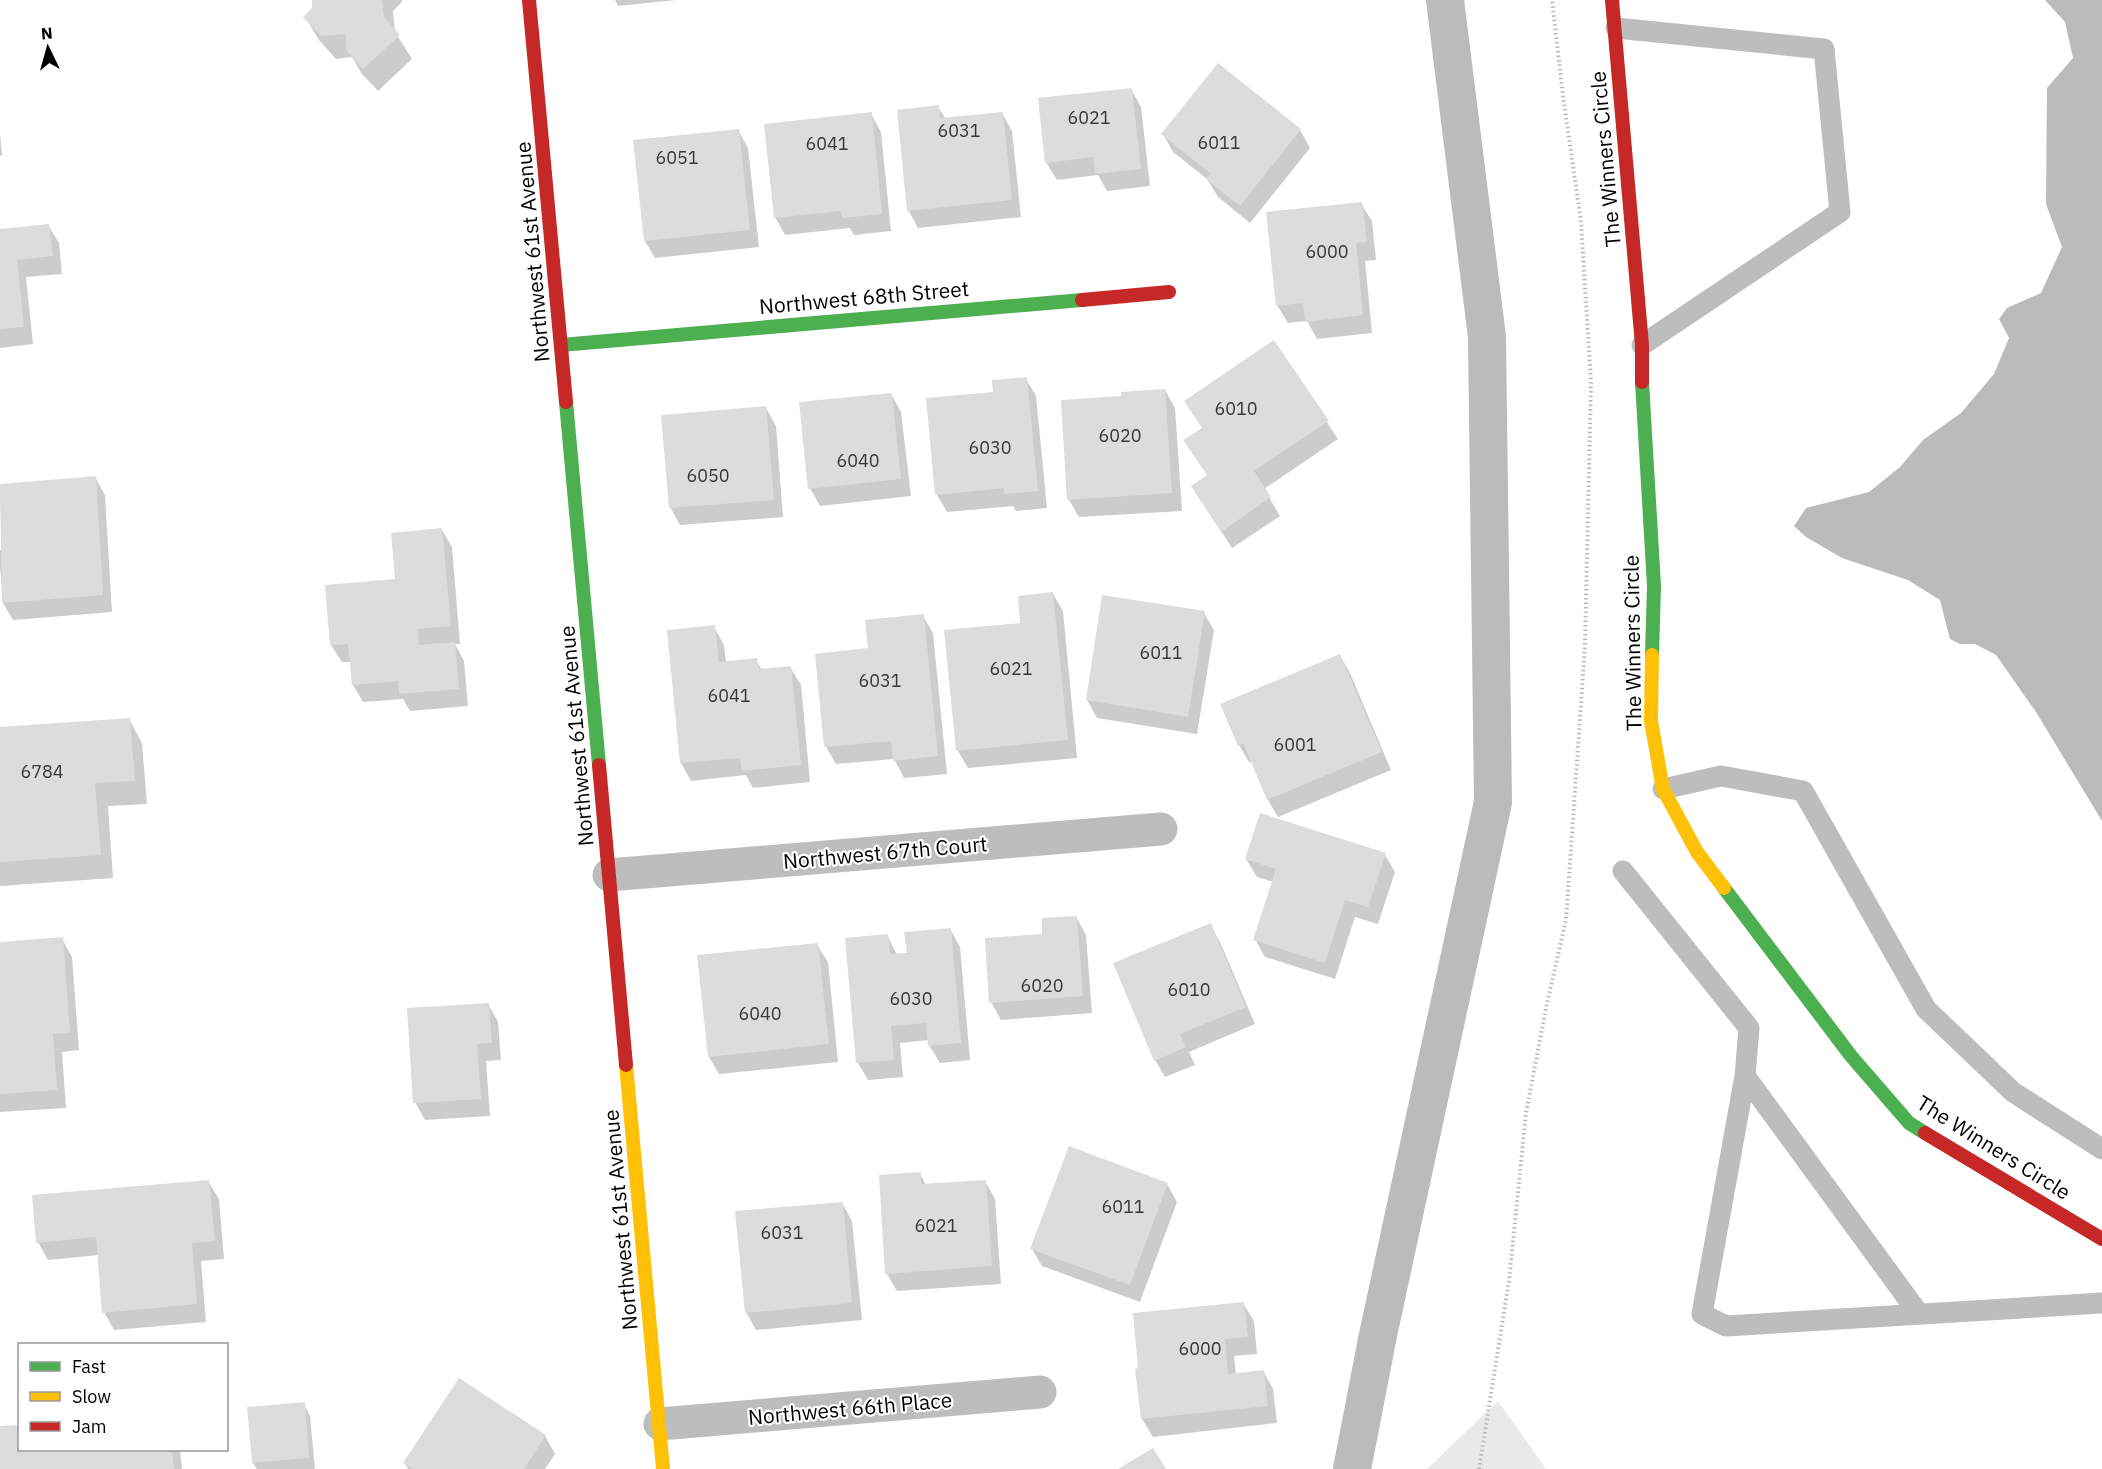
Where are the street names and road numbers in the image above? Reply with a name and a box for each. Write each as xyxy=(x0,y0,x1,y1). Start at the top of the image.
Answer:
street label: The Winners Circle xyxy=(1583,70,1627,248)
street label: Northwest 61st Avenue xyxy=(508,141,556,363)
street label: Northwest 68th Street xyxy=(758,274,970,320)
street label: The Winners Circle xyxy=(1616,555,1648,731)
street label: Northwest 61st Avenue xyxy=(552,625,600,847)
street label: Northwest 67th Court xyxy=(782,829,988,875)
street label: The Winners Circle xyxy=(1912,1088,2076,1206)
street label: Northwest 61st Avenue xyxy=(596,1109,644,1331)
street label: Northwest 66th Place xyxy=(747,1385,953,1431)

